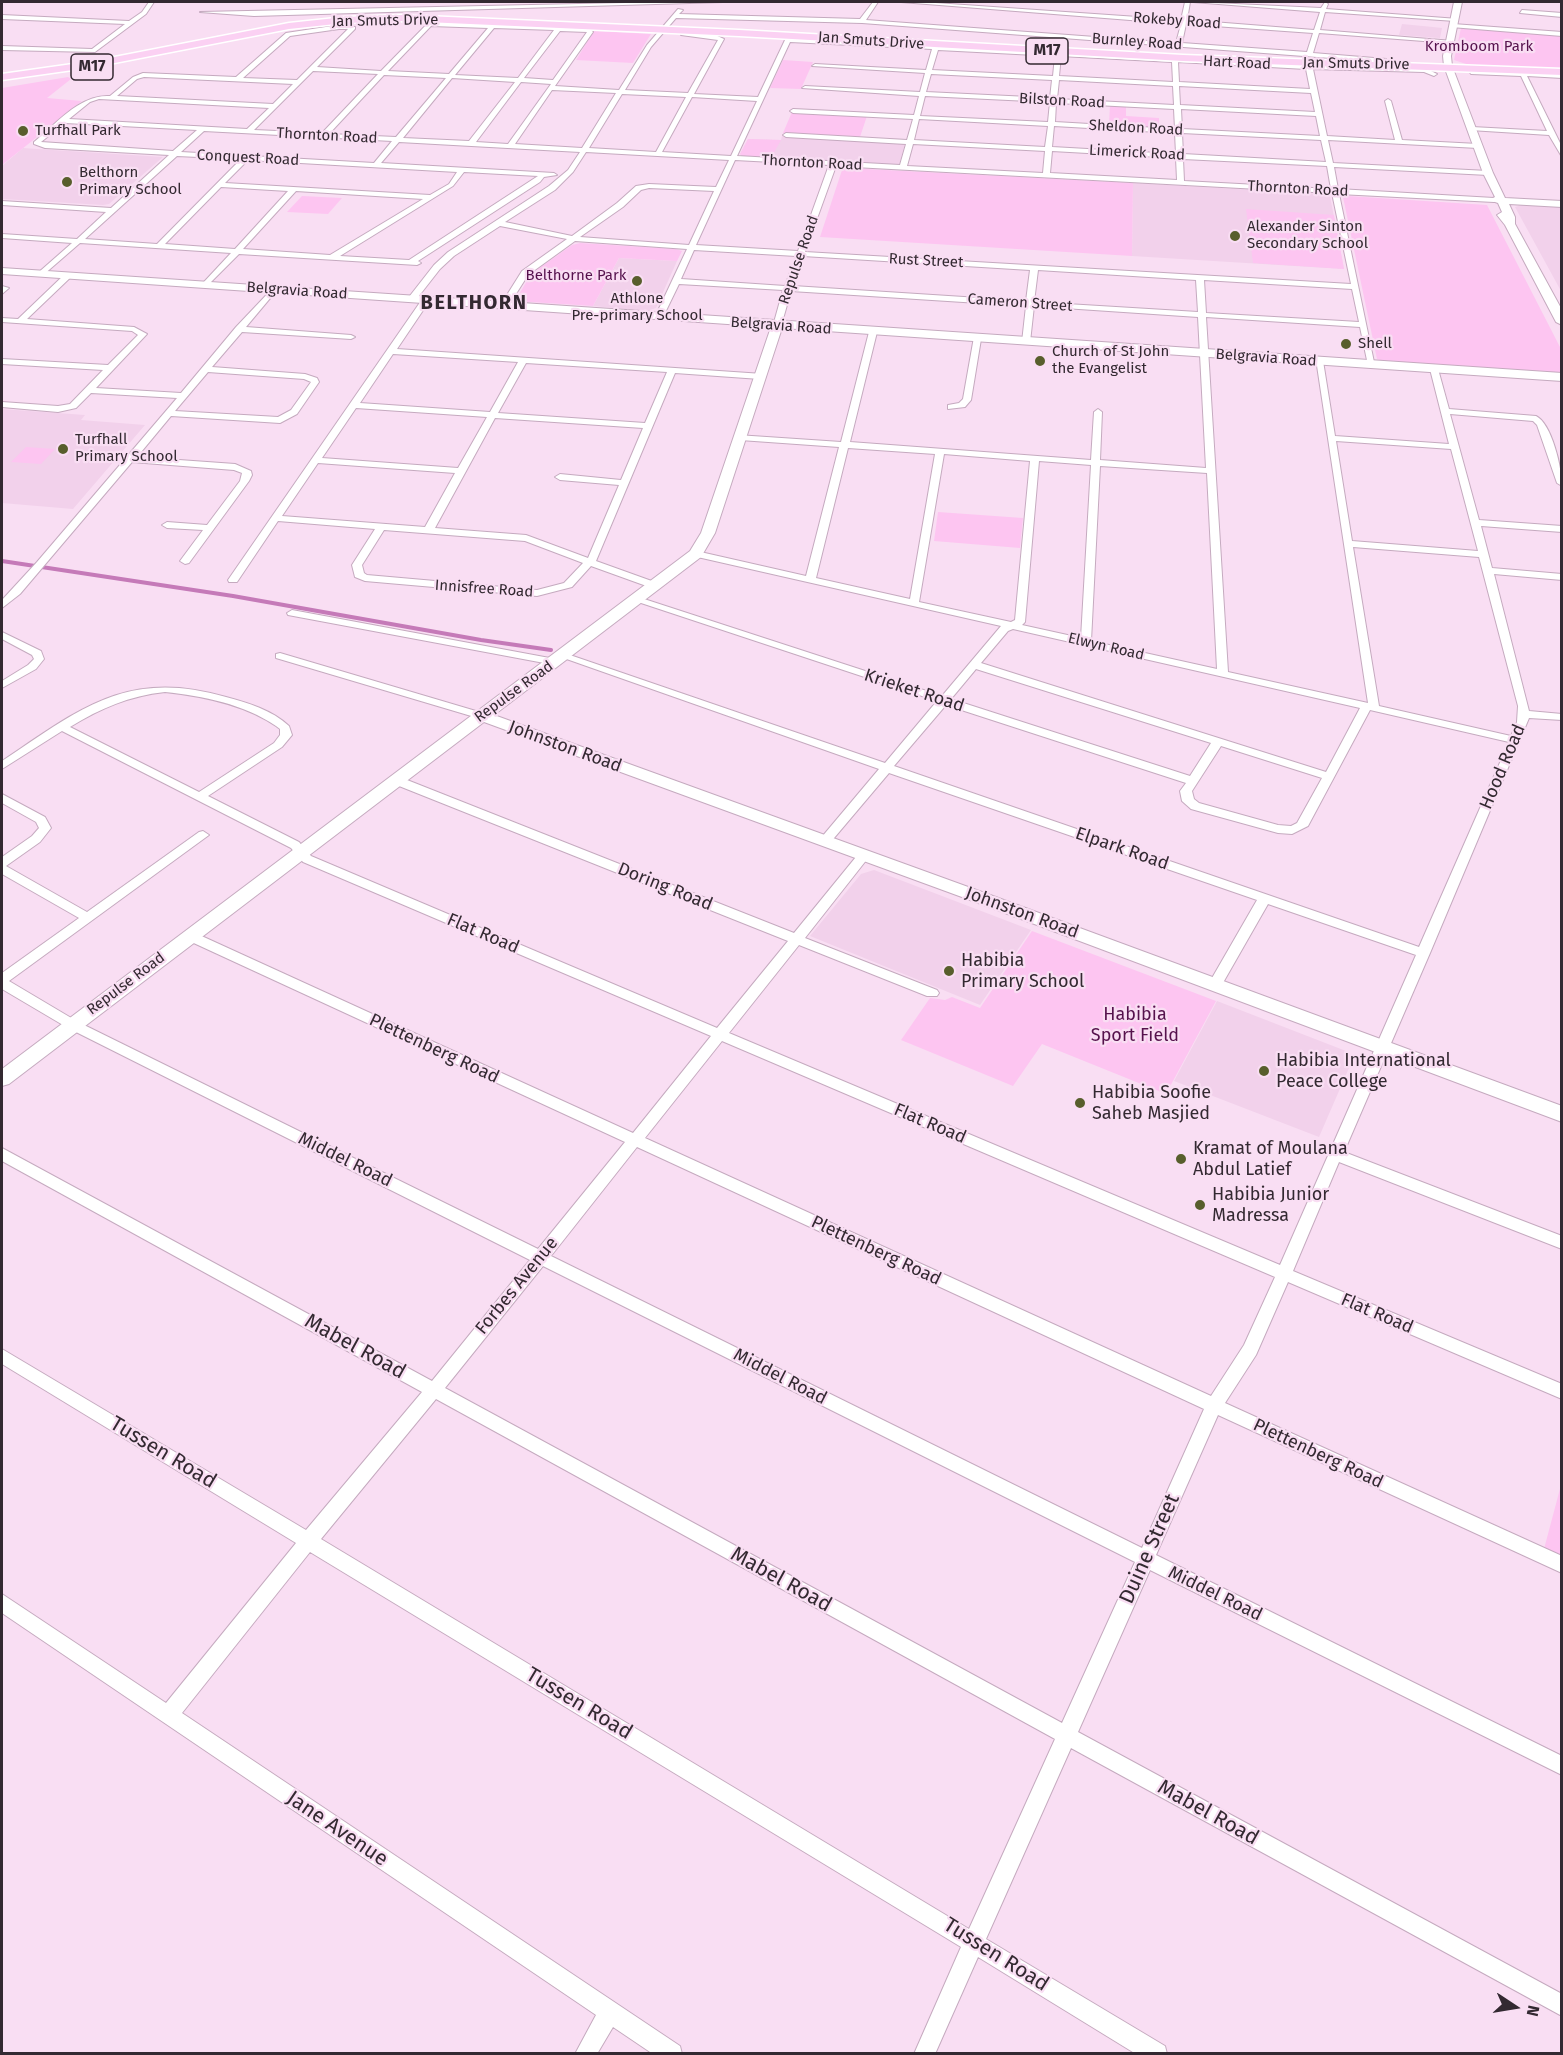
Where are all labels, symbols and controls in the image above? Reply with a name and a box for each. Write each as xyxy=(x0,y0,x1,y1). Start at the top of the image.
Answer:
street label: Rokeby Road xyxy=(1132,9,1222,33)
street label: Jan Smuts Drive xyxy=(331,11,439,31)
street label: Jan Smuts Drive xyxy=(817,28,925,54)
street label: Burnley Road xyxy=(1091,30,1183,54)
road number: M17 xyxy=(1026,38,1068,64)
park label: Kromboom Park xyxy=(1425,38,1533,56)
street label: Hart Road xyxy=(1203,52,1271,74)
road number: M17 xyxy=(71,54,113,80)
street label: Jan Smuts Drive xyxy=(1302,54,1410,74)
street label: Bilston Road xyxy=(1019,90,1105,112)
street label: Sheldon Road xyxy=(1088,117,1184,139)
place label: Turfhall Park xyxy=(35,122,121,140)
marker: Turfhall Park xyxy=(16,124,30,138)
street label: Thornton Road xyxy=(276,124,378,148)
street label: Limerick Road xyxy=(1089,141,1185,165)
street label: Conquest Road xyxy=(196,146,300,170)
street label: Thornton Road xyxy=(761,151,863,175)
place label: Belthorn Primary School xyxy=(79,164,182,199)
marker: Belthorn Primary School xyxy=(60,175,74,189)
street label: Thornton Road xyxy=(1247,177,1349,201)
street label: Repulse Road xyxy=(775,213,823,307)
place label: Alexander Sinton Secondary School xyxy=(1247,218,1368,253)
marker: Alexander Sinton Secondary School xyxy=(1228,229,1242,243)
street label: Rust Street xyxy=(888,250,964,272)
park label: Belthorne Park xyxy=(526,267,626,285)
marker: Athlone Pre-primary School xyxy=(630,274,644,288)
street label: Belgravia Road xyxy=(246,278,348,304)
place label: Athlone Pre-primary School xyxy=(571,290,703,325)
street label: Cameron Street xyxy=(967,290,1073,316)
district label: BELTHORN xyxy=(421,291,527,315)
street label: Belgravia Road xyxy=(730,313,832,339)
place label: Shell xyxy=(1358,335,1392,353)
marker: Shell xyxy=(1339,337,1353,351)
place label: Church of St John the Evangelist xyxy=(1052,343,1169,378)
street label: Belgravia Road xyxy=(1215,345,1317,371)
marker: Church of St John the Evangelist xyxy=(1033,354,1047,368)
place label: Turfhall Primary School xyxy=(75,431,178,466)
marker: Turfhall Primary School xyxy=(56,442,70,456)
street label: Innisfree Road xyxy=(434,577,534,601)
street label: Elwyn Road xyxy=(1066,629,1146,665)
street label: Repulse Road xyxy=(471,657,557,727)
street label: Krieket Road xyxy=(861,665,967,717)
street label: Johnston Road xyxy=(505,716,625,778)
street label: Hood Road xyxy=(1475,721,1531,813)
street label: Elpark Road xyxy=(1072,823,1172,875)
street label: Doring Road xyxy=(614,858,716,916)
street label: Johnston Road xyxy=(962,882,1082,944)
street label: Flat Road xyxy=(444,909,522,959)
street label: Repulse Road xyxy=(84,949,168,1019)
place label: Habibia Primary School xyxy=(961,950,1084,992)
marker: Habibia Primary School xyxy=(942,964,956,978)
park label: Habibia Sport Field xyxy=(1091,1004,1179,1046)
street label: Plettenberg Road xyxy=(365,1009,503,1089)
place label: Habibia International Peace College xyxy=(1276,1050,1451,1092)
marker: Habibia International Peace College xyxy=(1257,1064,1271,1078)
place label: Habibia Soofie Saheb Masjied xyxy=(1092,1082,1211,1124)
marker: Habibia Soofie Saheb Masjied xyxy=(1073,1096,1087,1110)
street label: Flat Road xyxy=(891,1099,969,1149)
street label: Middel Road xyxy=(294,1128,396,1192)
place label: Kramat of Moulana Abdul Latief xyxy=(1193,1138,1348,1180)
marker: Kramat of Moulana Abdul Latief xyxy=(1174,1152,1188,1166)
place label: Habibia Junior Madressa xyxy=(1212,1184,1329,1226)
marker: Habibia Junior Madressa xyxy=(1193,1198,1207,1212)
street label: Plettenberg Road xyxy=(807,1211,945,1291)
street label: Forbes Avenue xyxy=(471,1233,563,1339)
street label: Flat Road xyxy=(1338,1289,1416,1339)
street label: Mabel Road xyxy=(300,1309,410,1385)
street label: Middel Road xyxy=(730,1344,830,1410)
street label: Tussen Road xyxy=(105,1411,221,1495)
street label: Plettenberg Road xyxy=(1249,1414,1387,1494)
street label: Duine Street xyxy=(1115,1490,1185,1608)
street label: Mabel Road xyxy=(726,1542,836,1618)
street label: Middel Road xyxy=(1164,1562,1266,1626)
street label: Tussen Road xyxy=(521,1662,637,1746)
street label: Mabel Road xyxy=(1153,1775,1263,1851)
street label: Jane Avenue xyxy=(282,1786,392,1872)
street label: Tussen Road xyxy=(939,1913,1053,1997)
north arrow xyxy=(1485,1977,1545,2037)
text: N xyxy=(1523,2004,1543,2018)

